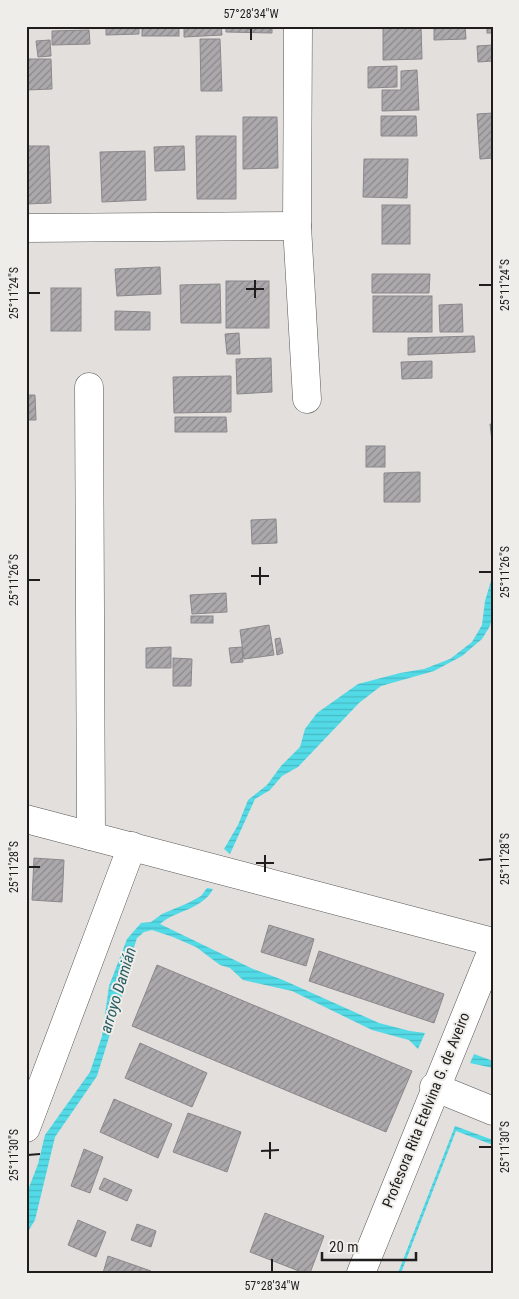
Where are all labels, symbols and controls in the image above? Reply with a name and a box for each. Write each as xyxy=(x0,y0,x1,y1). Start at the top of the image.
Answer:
text: 57°28'34"W xyxy=(223,7,279,21)
text: 25°11'24"S xyxy=(498,259,512,311)
text: 25°11'24"S xyxy=(7,267,21,319)
text: 25°11'26"S xyxy=(498,546,512,598)
text: 25°11'26"S xyxy=(7,554,21,606)
text: 25°11'28"S xyxy=(498,833,512,885)
text: 25°11'28"S xyxy=(7,841,21,893)
water label: arroyo Damián xyxy=(96,945,140,1035)
street label: Profesora Rita Etelvina G. de Aveiro xyxy=(379,1010,473,1210)
text: 25°11'30"S xyxy=(498,1121,512,1173)
text: 25°11'30"S xyxy=(7,1129,21,1181)
scale bar xyxy=(322,1229,415,1261)
text: 20 m xyxy=(329,1238,359,1256)
text: 57°28'34"W xyxy=(244,1279,300,1293)

